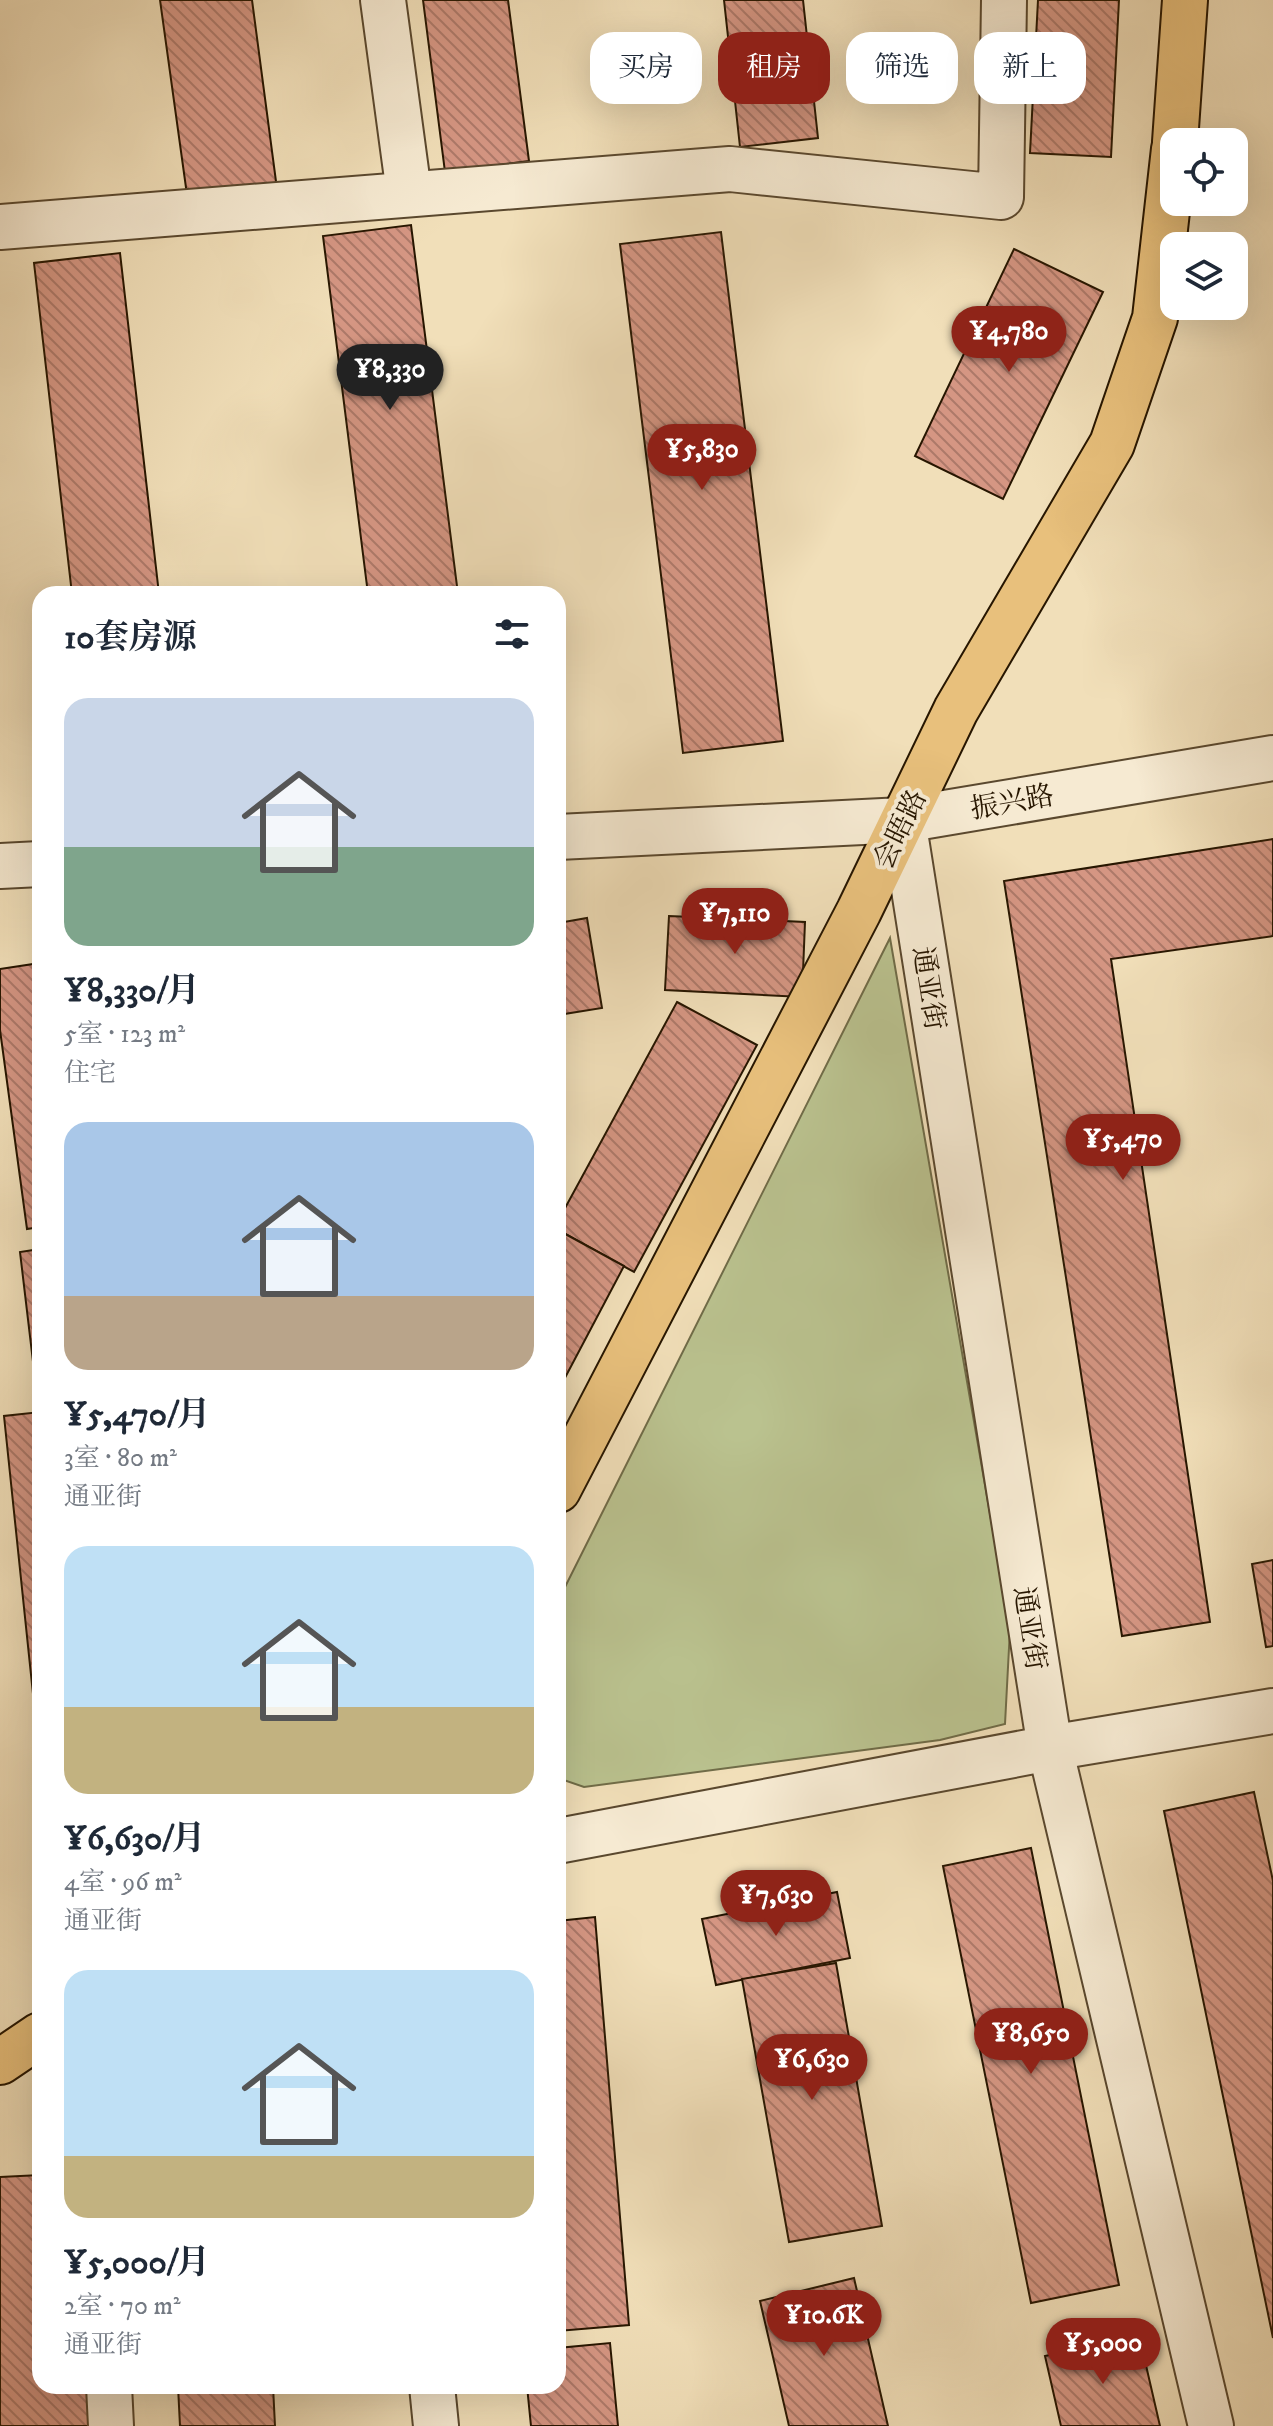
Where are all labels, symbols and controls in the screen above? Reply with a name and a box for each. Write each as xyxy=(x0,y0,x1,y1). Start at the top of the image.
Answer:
chip: 买房 xyxy=(590,32,702,104)
chip: 租房 xyxy=(718,32,830,104)
chip: 筛选 xyxy=(846,32,958,104)
chip: 新上 xyxy=(974,32,1086,104)
map controls xyxy=(1160,128,1248,320)
button: locate xyxy=(1160,128,1248,216)
button: layers xyxy=(1160,232,1248,320)
pin: ¥4,780 xyxy=(944,306,1074,374)
text: ¥4,780 xyxy=(969,315,1049,348)
pin: ¥8,330 xyxy=(325,344,455,412)
text: ¥8,330 xyxy=(355,353,425,386)
pin: ¥5,830 xyxy=(637,424,767,492)
text: ¥5,830 xyxy=(665,433,739,466)
icon: filters xyxy=(490,612,534,656)
text: 10套房源 xyxy=(64,617,197,659)
icon: home xyxy=(227,750,371,894)
street label: 振兴路 xyxy=(968,778,1057,827)
street label: 会晤路 xyxy=(866,784,934,875)
pin: ¥7,110 xyxy=(670,888,800,956)
text: ¥7,110 xyxy=(700,897,770,930)
street label: 通亚街 xyxy=(905,944,952,1032)
text: ¥8,330/月 xyxy=(64,970,200,1012)
text: 5室 · 123 m² xyxy=(64,1018,185,1051)
text: 住宅 xyxy=(64,1057,116,1090)
pin: ¥5,470 xyxy=(1058,1114,1188,1182)
text: ¥5,470 xyxy=(1084,1123,1162,1156)
icon: home xyxy=(227,1174,371,1318)
text: ¥5,470/月 xyxy=(64,1394,210,1436)
text: 3室 · 80 m² xyxy=(64,1442,177,1475)
text: 通亚街 xyxy=(64,1481,142,1514)
street label: 通亚街 xyxy=(1006,1584,1053,1672)
icon: home xyxy=(227,1598,371,1742)
text: ¥6,630/月 xyxy=(64,1818,206,1860)
text: 4室 · 96 m² xyxy=(64,1866,182,1899)
pin: ¥7,630 xyxy=(711,1870,841,1938)
text: ¥7,630 xyxy=(738,1879,814,1912)
text: 通亚街 xyxy=(64,1905,142,1938)
pin: ¥8,650 xyxy=(966,2008,1096,2076)
text: ¥8,650 xyxy=(992,2017,1070,2050)
icon: home xyxy=(227,2022,371,2166)
pin: ¥6,630 xyxy=(747,2034,877,2102)
text: ¥6,630 xyxy=(774,2043,850,2076)
text: ¥5,000/月 xyxy=(64,2242,210,2284)
text: 2室 · 70 m² xyxy=(64,2290,181,2323)
pin: ¥10.6K xyxy=(759,2290,889,2358)
text: ¥10.6K xyxy=(785,2299,863,2332)
pin: ¥5,000 xyxy=(1038,2318,1168,2386)
text: ¥5,000 xyxy=(1064,2327,1142,2360)
text: 通亚街 xyxy=(64,2329,142,2362)

